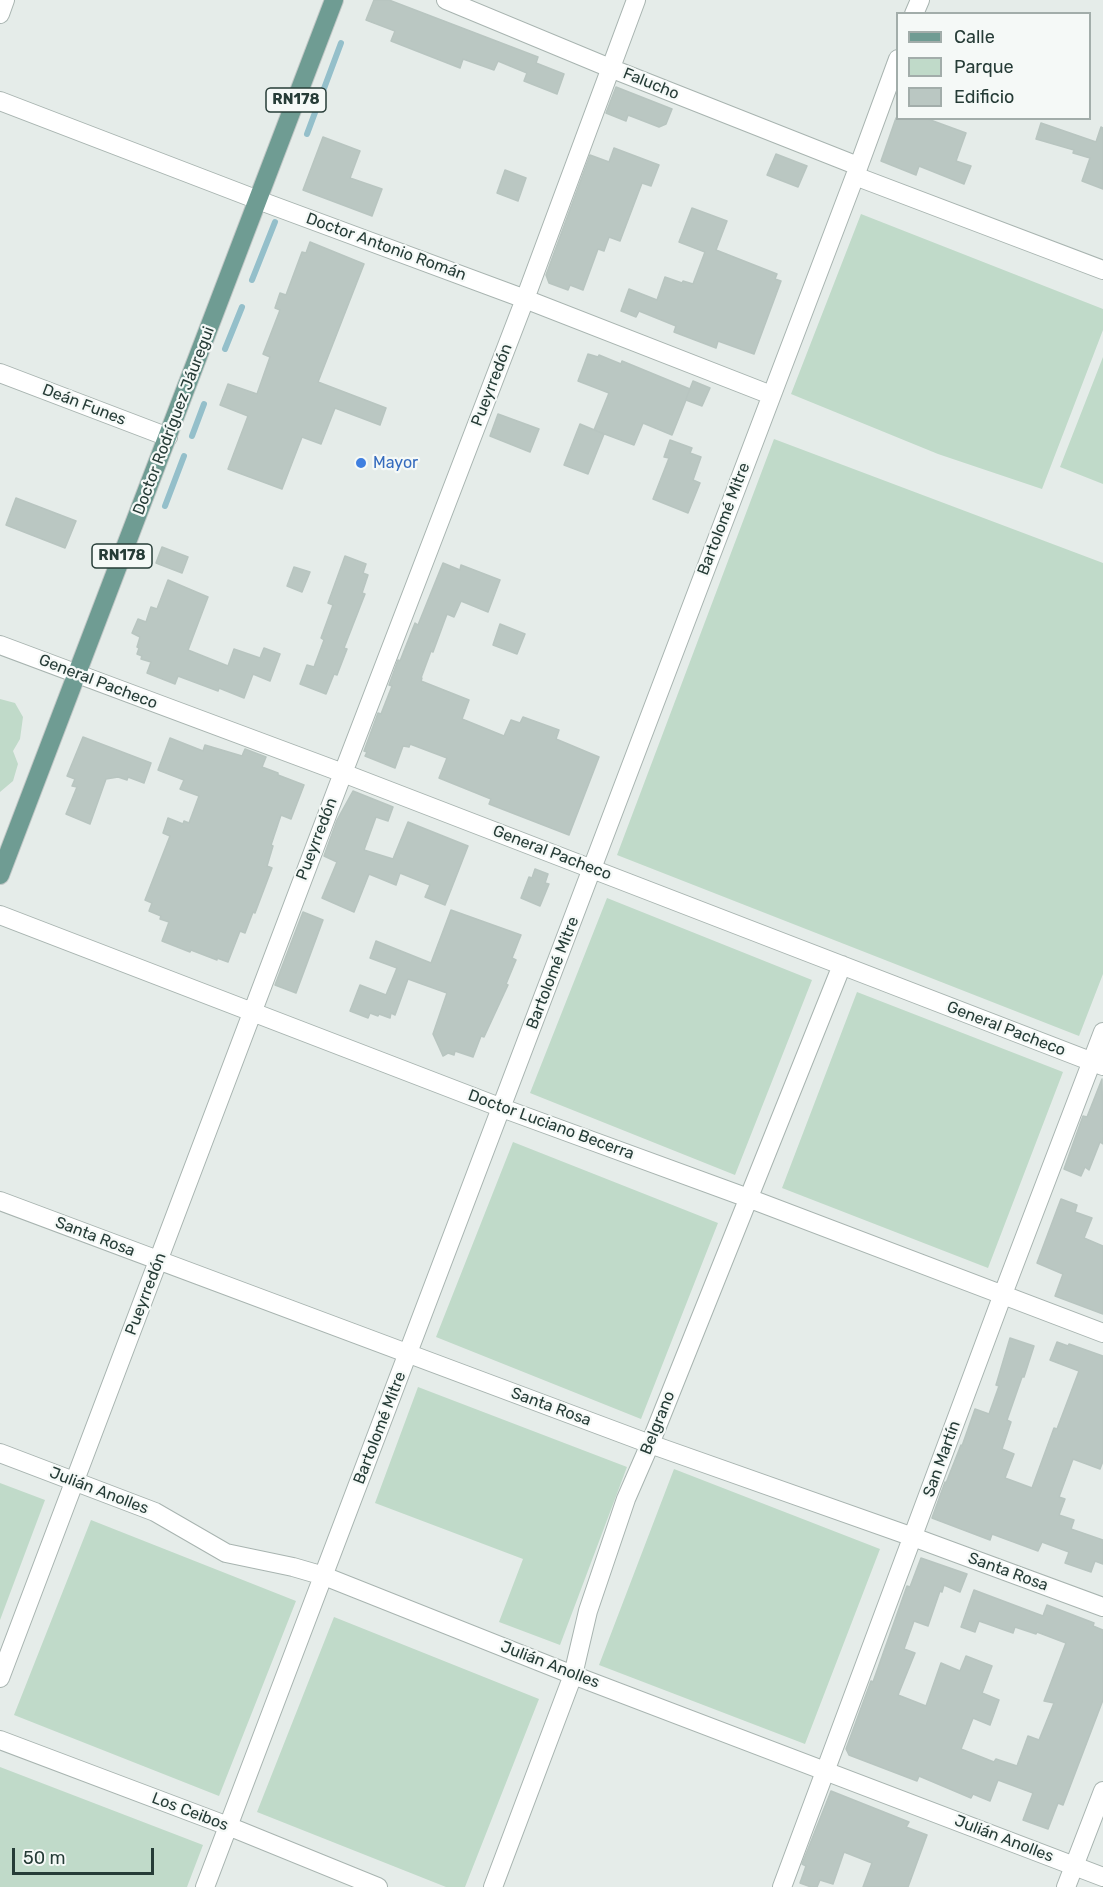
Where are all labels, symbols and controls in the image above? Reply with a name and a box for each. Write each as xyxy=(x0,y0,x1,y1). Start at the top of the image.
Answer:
legend xyxy=(896,12,1091,120)
text: Calle xyxy=(954,26,995,48)
text: Parque xyxy=(954,56,1014,78)
street label: Falucho xyxy=(620,64,682,104)
text: Edificio xyxy=(954,86,1014,108)
road number: RN178 xyxy=(266,88,326,112)
street label: Doctor Antonio Román xyxy=(303,209,469,285)
street label: Doctor Rodríguez Jáuregui xyxy=(129,324,219,518)
street label: Pueyrredón xyxy=(467,341,517,429)
street label: Deán Funes xyxy=(39,380,129,430)
place label: Mayor xyxy=(373,453,418,473)
marker: Mayor xyxy=(354,456,368,470)
street label: Bartolomé Mitre xyxy=(694,460,754,578)
road number: RN178 xyxy=(92,544,152,568)
street label: General Pacheco xyxy=(36,651,160,713)
street label: Pueyrredón xyxy=(292,795,342,883)
street label: General Pacheco xyxy=(490,822,614,884)
street label: Bartolomé Mitre xyxy=(523,914,583,1032)
street label: General Pacheco xyxy=(944,998,1068,1060)
street label: Doctor Luciano Becerra xyxy=(465,1086,637,1164)
street label: Santa Rosa xyxy=(52,1213,138,1261)
street label: Pueyrredón xyxy=(121,1250,171,1338)
street label: Bartolomé Mitre xyxy=(350,1369,410,1487)
street label: Santa Rosa xyxy=(508,1384,594,1430)
street label: Belgrano xyxy=(637,1388,679,1458)
street label: San Martín xyxy=(919,1418,965,1500)
street label: Julián Anolles xyxy=(47,1463,151,1519)
street label: Santa Rosa xyxy=(965,1549,1051,1595)
street label: Julián Anolles xyxy=(498,1637,602,1693)
street label: Los Ceibos xyxy=(149,1789,231,1835)
street label: Julián Anolles xyxy=(952,1811,1056,1867)
scale bar xyxy=(15,1836,158,1874)
text: 50 m xyxy=(23,1847,66,1869)

